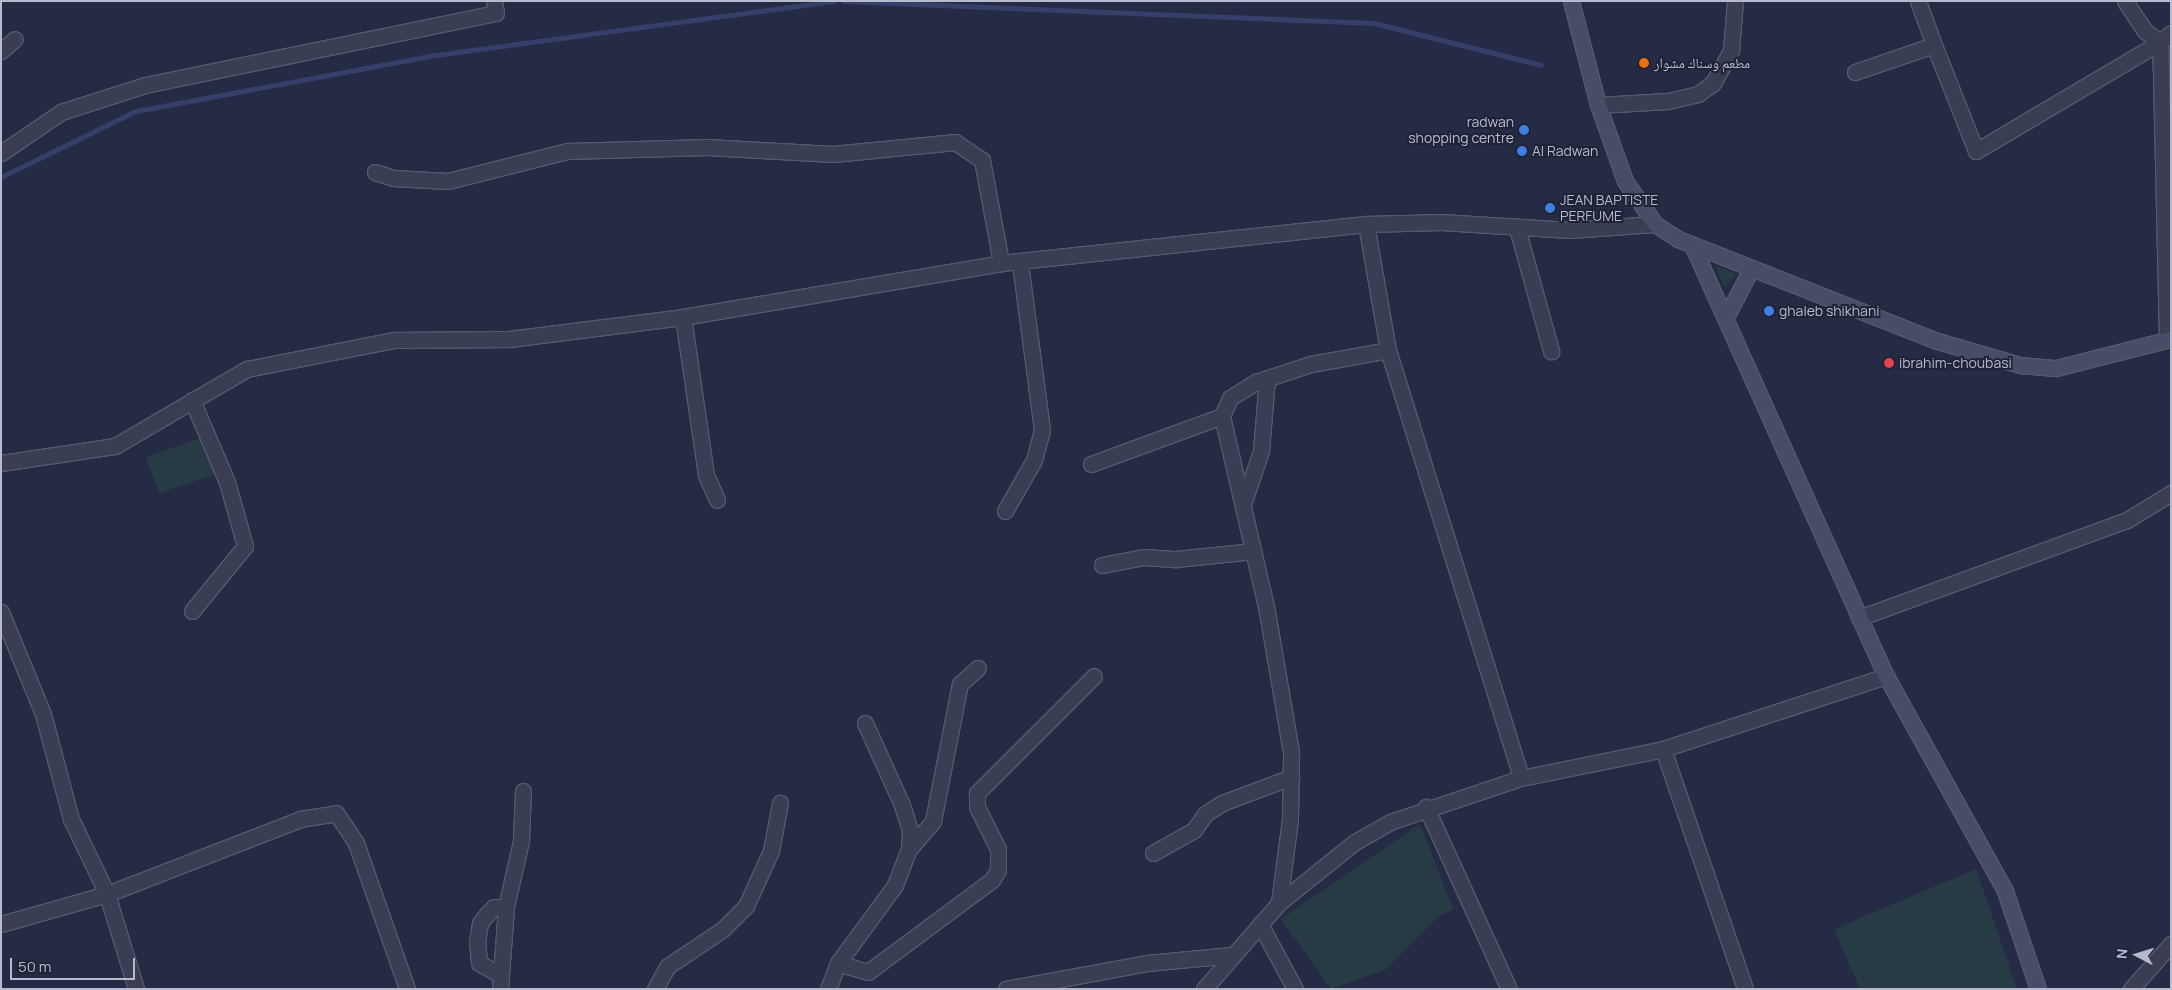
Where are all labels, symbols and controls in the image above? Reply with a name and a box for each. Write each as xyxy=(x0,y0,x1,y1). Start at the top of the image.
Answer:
place label: مطعم وسناك مشوار xyxy=(1654,55,1750,71)
marker: مطعم وسناك مشوار xyxy=(1638,57,1650,69)
place label: radwan shopping centre xyxy=(1408,114,1514,146)
marker: radwan shopping centre xyxy=(1518,124,1530,136)
place label: Al Radwan xyxy=(1532,143,1598,159)
marker: Al Radwan xyxy=(1516,145,1528,157)
place label: JEAN BAPTISTE PERFUME xyxy=(1560,192,1658,224)
marker: JEAN BAPTISTE PERFUME xyxy=(1544,202,1556,214)
place label: ghaleb shikhani xyxy=(1779,303,1879,319)
marker: ghaleb shikhani xyxy=(1763,305,1775,317)
place label: ibrahim-choubasi xyxy=(1899,355,2012,371)
marker: ibrahim-choubasi xyxy=(1883,357,1895,369)
north arrow xyxy=(2112,930,2162,980)
scale bar xyxy=(12,948,138,980)
text: N xyxy=(2112,948,2131,959)
text: 50 m xyxy=(18,956,52,977)

